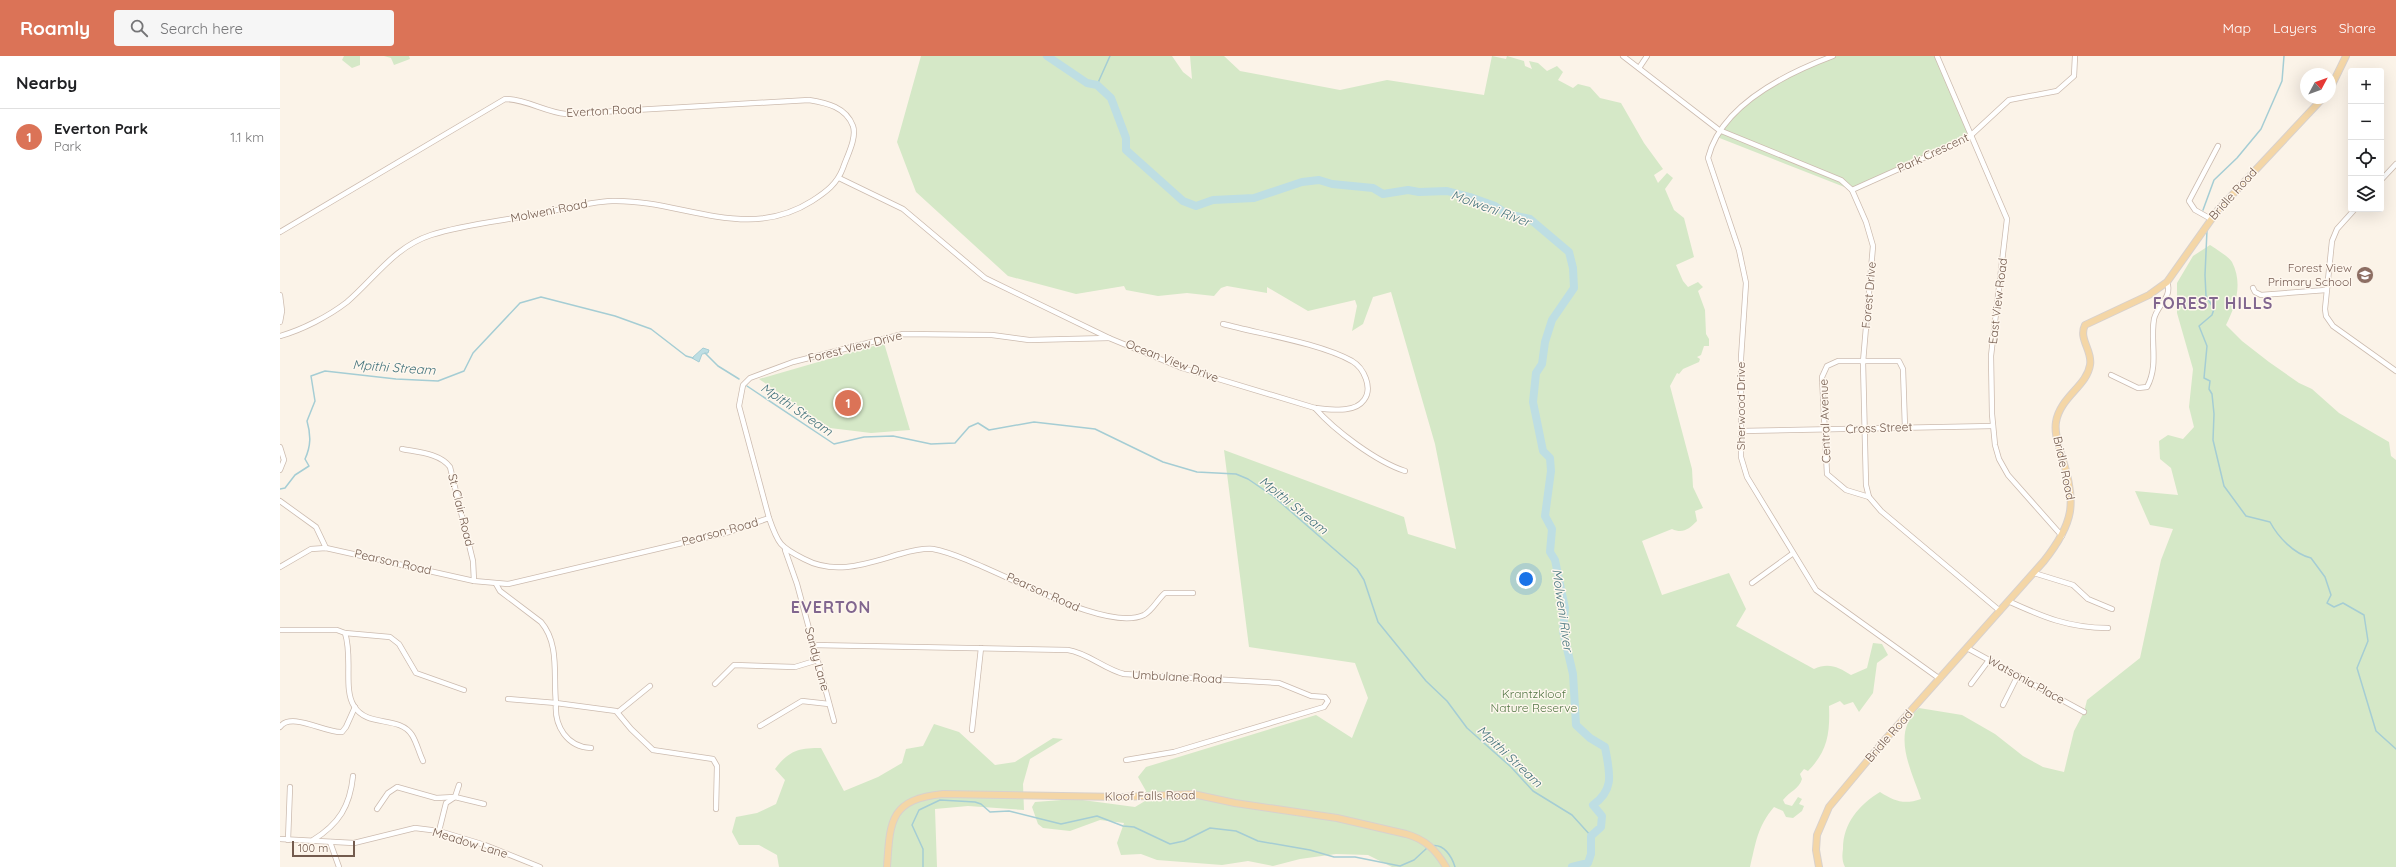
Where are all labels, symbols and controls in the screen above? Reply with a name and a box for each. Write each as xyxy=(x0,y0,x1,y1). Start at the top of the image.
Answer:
search box xyxy=(114,10,394,46)
text: Roamly xyxy=(20,16,90,40)
icon: search xyxy=(128,17,150,39)
text: Search here xyxy=(160,19,243,38)
text: Map xyxy=(2222,19,2251,37)
text: Layers xyxy=(2273,19,2317,37)
text: Share xyxy=(2339,19,2376,37)
north arrow xyxy=(2300,68,2336,104)
map controls xyxy=(2348,68,2384,212)
button: + xyxy=(2348,68,2384,104)
text: Nearby xyxy=(16,72,77,93)
street label: Everton Road xyxy=(566,101,642,120)
button: − xyxy=(2348,104,2384,140)
text: Everton Park xyxy=(54,119,148,138)
text: 1 xyxy=(26,129,32,145)
text: 1.1 km xyxy=(230,129,264,145)
street label: Park Crescent xyxy=(1895,129,1971,176)
text: Park xyxy=(54,138,82,154)
button: locate xyxy=(2348,140,2384,176)
street label: Bridle Road xyxy=(2205,165,2260,223)
button: layers xyxy=(2348,176,2384,212)
water label: Molweni River xyxy=(1449,186,1535,230)
street label: Molweni Road xyxy=(509,196,589,225)
street label: East View Road xyxy=(1985,257,2010,345)
place label: Forest View Primary School xyxy=(2268,260,2352,289)
street label: Forest Drive xyxy=(1858,261,1879,329)
school or university icon: Forest View Primary School xyxy=(2355,265,2375,285)
district label: FOREST HILLS xyxy=(2153,293,2273,313)
street label: Forest View Drive xyxy=(806,328,904,365)
street label: Ocean View Drive xyxy=(1124,336,1221,385)
water label: Mpithi Stream xyxy=(352,356,437,378)
street label: Sherwood Drive xyxy=(1733,362,1748,450)
street label: Central Avenue xyxy=(1816,378,1833,463)
water label: Mpithi Stream xyxy=(758,379,837,440)
pin: 1 xyxy=(835,388,861,418)
street label: Cross Street xyxy=(1845,419,1913,436)
street label: Bridle Road xyxy=(2050,435,2079,501)
street label: St. Clair Road xyxy=(445,472,478,548)
water label: Mpithi Stream xyxy=(1257,473,1332,538)
street label: Pearson Road xyxy=(680,514,760,549)
street label: Pearson Road xyxy=(353,545,433,578)
water label: Molweni River xyxy=(1549,568,1577,654)
street label: Pearson Road xyxy=(1004,569,1082,614)
your location xyxy=(1516,569,1536,589)
district label: EVERTON xyxy=(791,597,871,617)
street label: Sandy Lane xyxy=(802,625,833,693)
street label: Watsonia Place xyxy=(1985,652,2068,707)
street label: Umbulane Road xyxy=(1131,667,1223,686)
park label: Krantzkloof Nature Reserve xyxy=(1491,686,1578,715)
street label: Bridle Road xyxy=(1862,706,1916,765)
water label: Mpithi Stream xyxy=(1474,722,1547,791)
street label: Kloof Falls Road xyxy=(1104,787,1196,804)
street label: Meadow Lane xyxy=(431,824,510,861)
scale bar xyxy=(292,839,355,858)
text: 100 m xyxy=(298,841,328,855)

